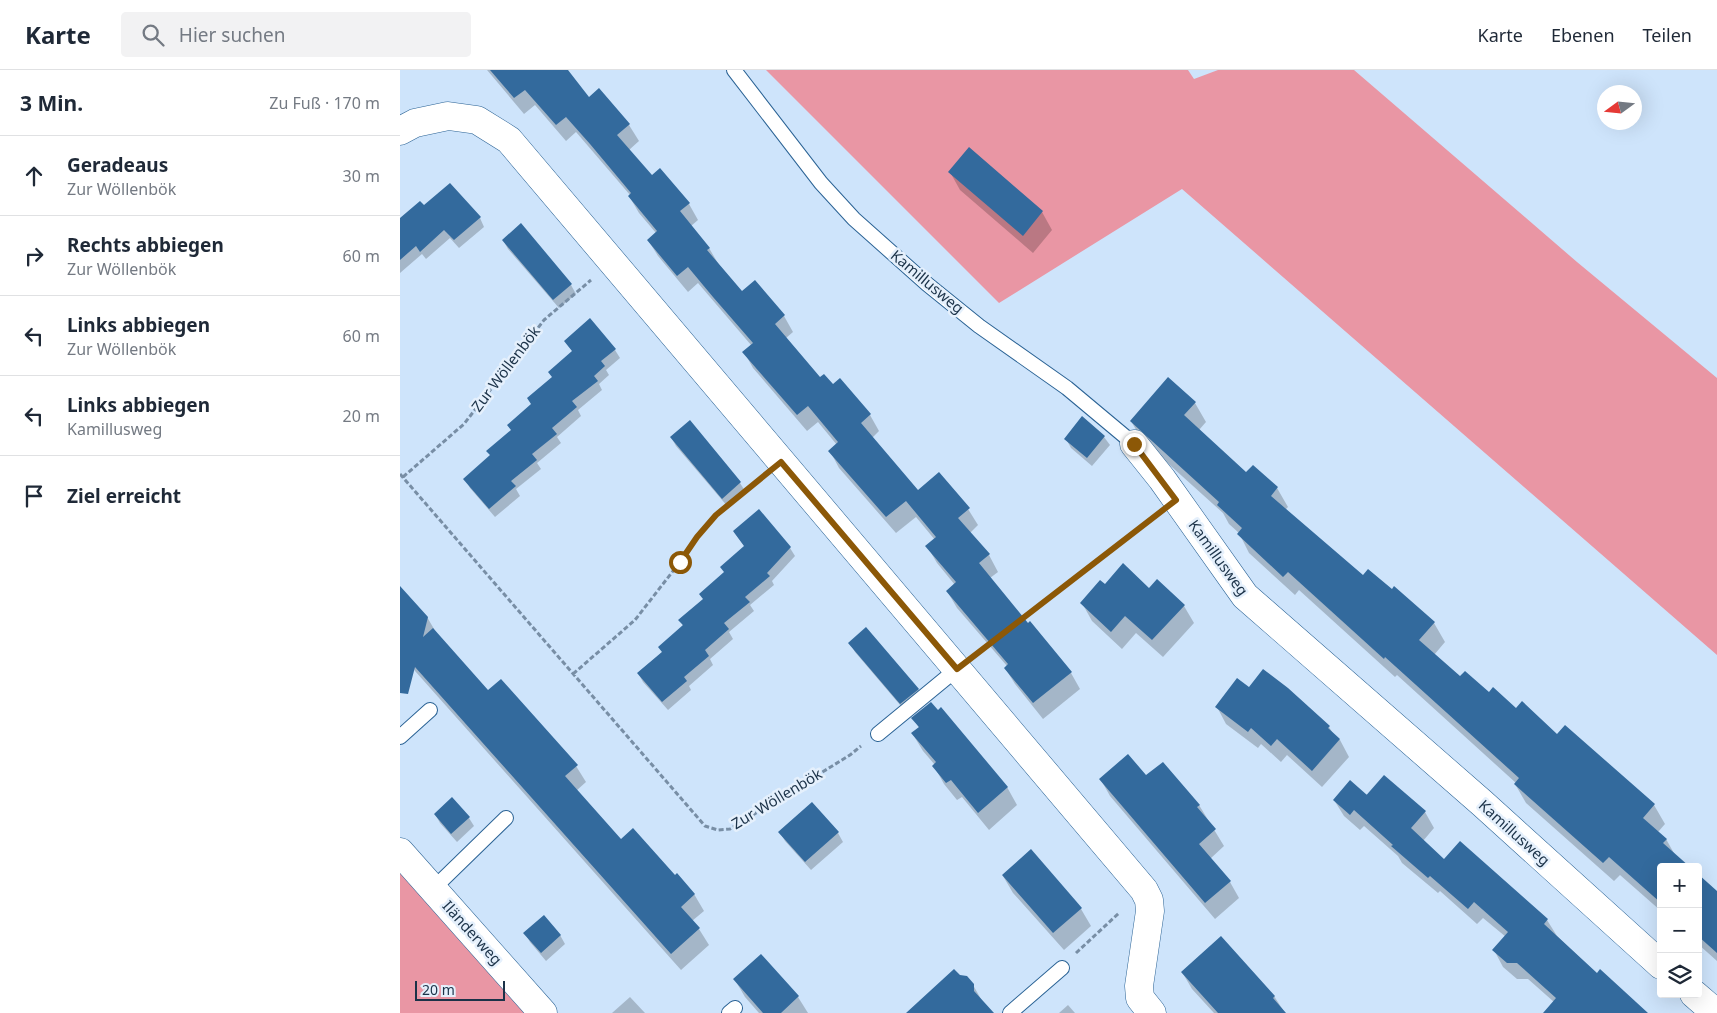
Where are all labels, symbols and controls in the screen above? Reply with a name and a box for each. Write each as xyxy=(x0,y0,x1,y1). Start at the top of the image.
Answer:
search box xyxy=(121,12,471,57)
text: Karte xyxy=(25,18,91,51)
icon: search xyxy=(139,21,167,49)
text: Hier suchen xyxy=(179,22,285,48)
text: Karte xyxy=(1478,23,1523,47)
text: Ebenen xyxy=(1551,23,1615,47)
text: Teilen xyxy=(1643,23,1692,47)
north arrow xyxy=(1597,85,1642,130)
text: 3 Min. xyxy=(20,89,83,117)
text: Zu Fuß · 170 m xyxy=(269,92,380,114)
text: Geradeaus xyxy=(67,152,168,178)
icon: ahead xyxy=(20,162,48,190)
text: 30 m xyxy=(343,165,380,187)
text: Zur Wöllenbök xyxy=(67,178,176,200)
text: Rechts abbiegen xyxy=(67,232,224,258)
icon: right xyxy=(20,242,48,270)
text: 60 m xyxy=(343,245,380,267)
street label: Kamillusweg xyxy=(887,245,968,318)
text: Zur Wöllenbök xyxy=(67,258,176,280)
text: Links abbiegen xyxy=(67,312,210,338)
street label: Zur Wöllenbök xyxy=(466,321,544,415)
icon: left xyxy=(20,322,48,350)
text: 60 m xyxy=(343,325,380,347)
text: Zur Wöllenbök xyxy=(67,338,176,360)
text: Links abbiegen xyxy=(67,392,210,418)
icon: left xyxy=(20,402,48,430)
text: 20 m xyxy=(343,405,380,427)
text: Kamillusweg xyxy=(67,418,162,440)
route end xyxy=(1123,433,1146,456)
icon: arrive xyxy=(20,482,48,510)
text: Ziel erreicht xyxy=(67,483,181,509)
street label: Kamillusweg xyxy=(1184,515,1253,599)
route start xyxy=(669,551,692,574)
street label: Zur Wöllenbök xyxy=(727,763,826,833)
street label: Kamillusweg xyxy=(1475,795,1555,870)
map controls xyxy=(1657,863,1702,998)
button: + xyxy=(1657,863,1702,908)
street label: Iländerweg xyxy=(439,896,507,969)
button: − xyxy=(1657,908,1702,953)
button: layers xyxy=(1657,953,1702,998)
scale bar xyxy=(415,978,505,1001)
text: 20 m xyxy=(422,980,455,999)

